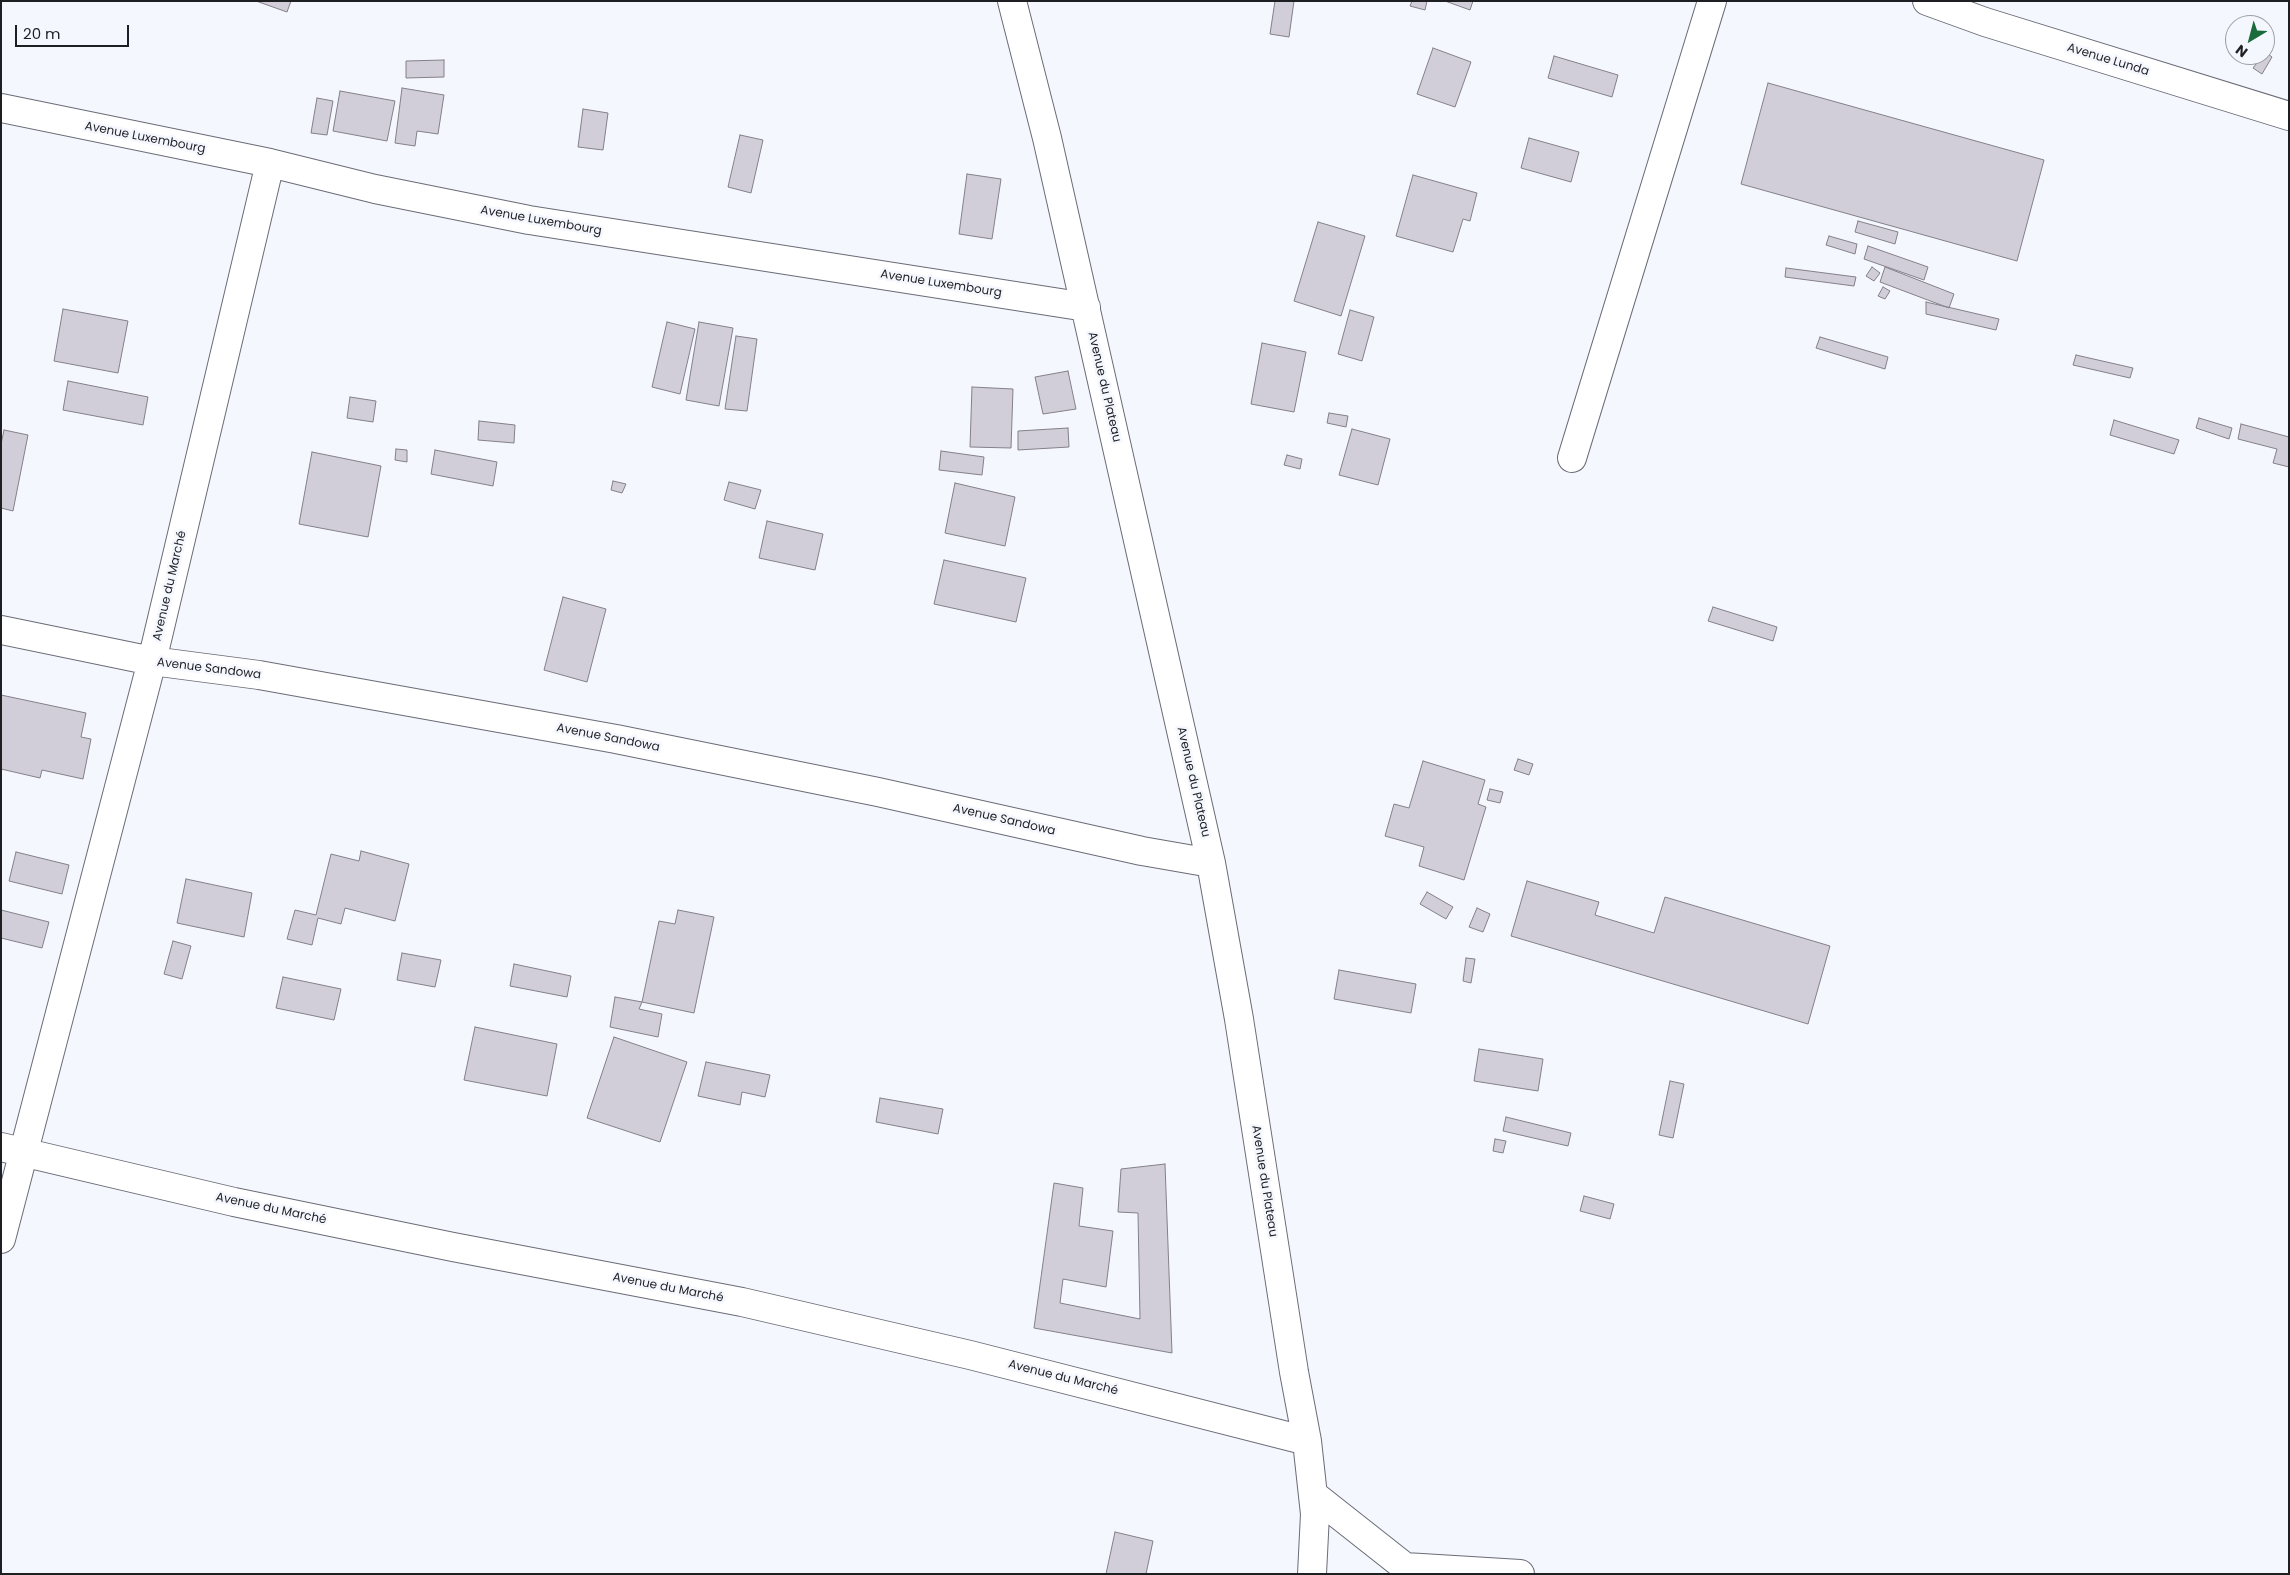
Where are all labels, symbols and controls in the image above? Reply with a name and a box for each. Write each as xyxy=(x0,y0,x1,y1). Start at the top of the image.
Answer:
scale bar xyxy=(18,15,131,47)
north arrow xyxy=(2225,15,2275,65)
text: 20 m xyxy=(23,23,61,44)
text: N xyxy=(2231,40,2252,62)
street label: Avenue Lunda xyxy=(2065,41,2151,79)
street label: Avenue Luxembourg xyxy=(83,119,207,157)
street label: Avenue Luxembourg xyxy=(479,203,603,239)
street label: Avenue Luxembourg xyxy=(879,267,1003,301)
street label: Avenue du Plateau xyxy=(1084,330,1124,444)
street label: Avenue du Marché xyxy=(150,530,190,642)
street label: Avenue Sandowa xyxy=(156,655,262,683)
street label: Avenue Sandowa xyxy=(555,721,661,755)
street label: Avenue du Plateau xyxy=(1173,725,1213,839)
street label: Avenue Sandowa xyxy=(951,801,1057,839)
street label: Avenue du Plateau xyxy=(1248,1124,1280,1238)
street label: Avenue du Marché xyxy=(214,1190,328,1228)
street label: Avenue du Marché xyxy=(611,1270,725,1306)
street label: Avenue du Marché xyxy=(1007,1357,1119,1399)

